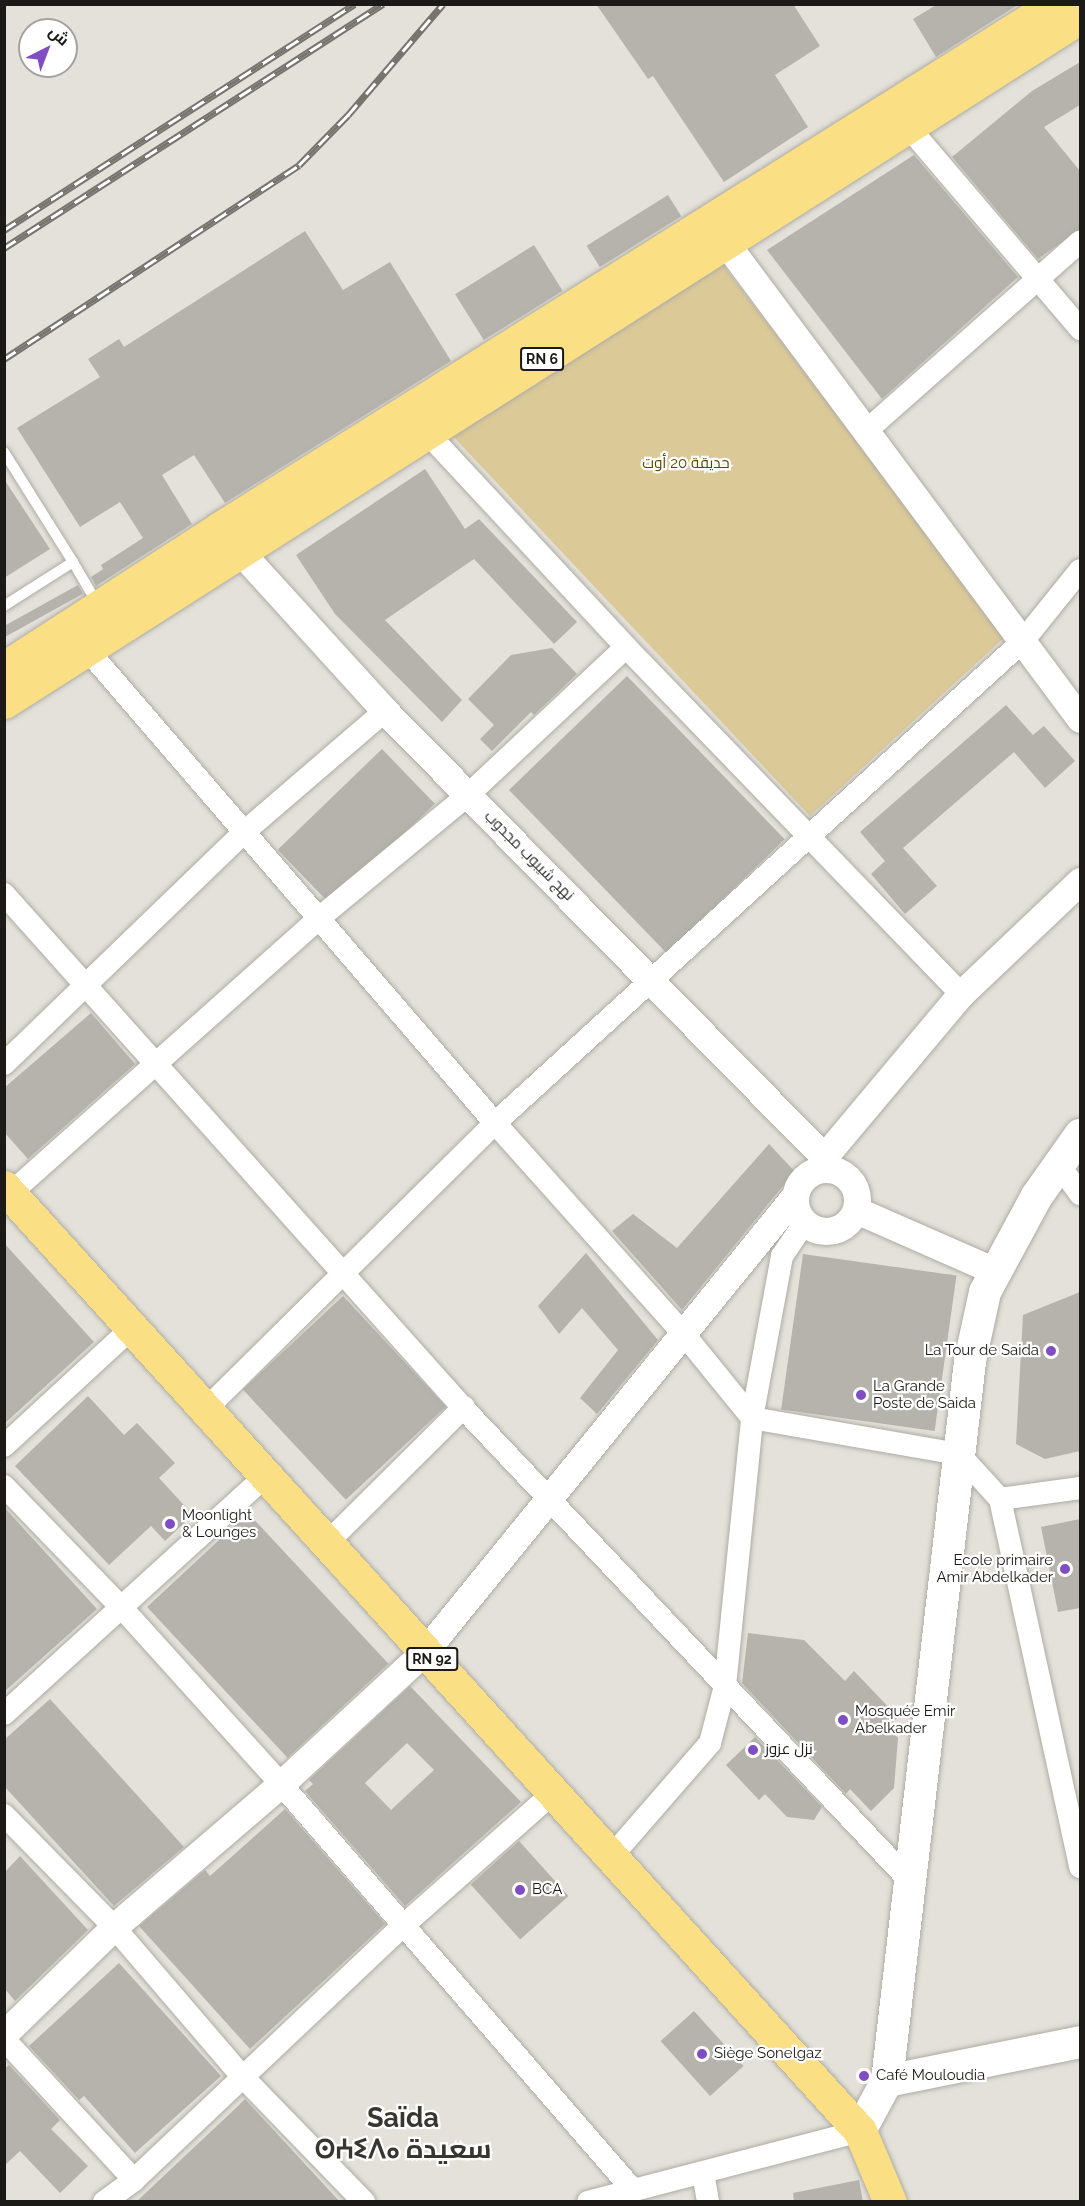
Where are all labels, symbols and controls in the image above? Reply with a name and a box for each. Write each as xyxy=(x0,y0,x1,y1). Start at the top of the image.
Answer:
north arrow xyxy=(18,18,78,78)
text: ش xyxy=(45,22,73,50)
road number: RN 6 xyxy=(520,348,564,370)
park label: حديقة 20 أوت xyxy=(642,455,730,473)
street label: نهج شيبوب مجدوب xyxy=(480,807,578,905)
place label: La Tour de Saida xyxy=(924,1342,1039,1360)
marker: La Tour de Saida xyxy=(1044,1344,1058,1358)
place label: La Grande Poste de Saida xyxy=(873,1377,976,1412)
marker: La Grande Poste de Saida xyxy=(854,1388,868,1402)
place label: Moonlight & Lounges xyxy=(182,1506,256,1541)
marker: Moonlight & Lounges xyxy=(163,1517,177,1531)
place label: Ecole primaire Amir Abdelkader xyxy=(936,1551,1053,1586)
marker: Ecole primaire Amir Abdelkader xyxy=(1058,1562,1072,1576)
road number: RN 92 xyxy=(405,1648,459,1670)
place label: Mosquée Emir Abelkader xyxy=(855,1702,955,1737)
marker: Mosquée Emir Abelkader xyxy=(836,1713,850,1727)
place label: نزل عزوز xyxy=(765,1741,813,1759)
marker: نزل عزوز xyxy=(746,1743,760,1757)
place label: BCA xyxy=(532,1881,562,1899)
marker: BCA xyxy=(513,1883,527,1897)
place label: Siège Sonelgaz xyxy=(714,2045,822,2063)
marker: Siège Sonelgaz xyxy=(695,2047,709,2061)
place label: Café Mouloudia xyxy=(876,2067,985,2085)
marker: Café Mouloudia xyxy=(857,2069,871,2083)
district label: Saïda ⵙⵄⵉⴷⴰ سعيدة xyxy=(314,2101,492,2164)

